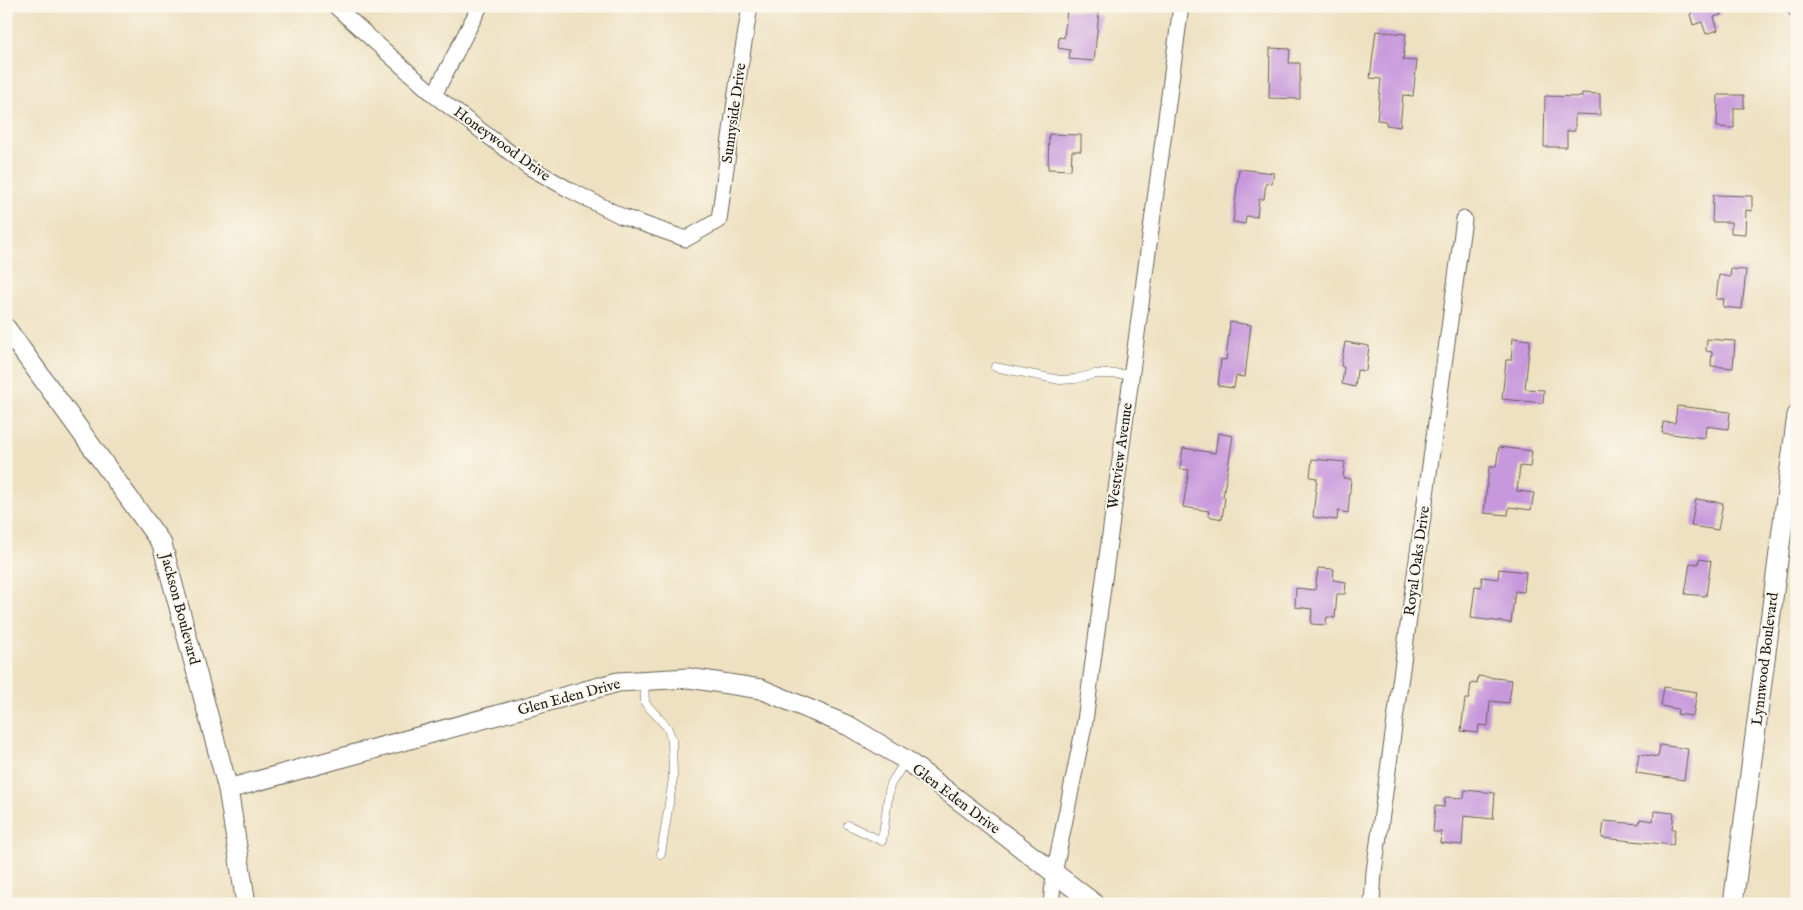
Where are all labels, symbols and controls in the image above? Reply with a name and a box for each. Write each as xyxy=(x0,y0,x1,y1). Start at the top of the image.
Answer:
street label: Sunnyside Drive xyxy=(718,62,750,164)
street label: Honeywood Drive xyxy=(450,102,554,186)
street label: Westview Avenue xyxy=(1103,401,1137,510)
street label: Royal Oaks Drive xyxy=(1400,505,1434,617)
street label: Jackson Boulevard xyxy=(155,549,204,668)
street label: Lynnwood Boulevard xyxy=(1747,590,1783,727)
street label: Glen Eden Drive xyxy=(516,674,623,720)
street label: Glen Eden Drive xyxy=(908,760,1004,838)

